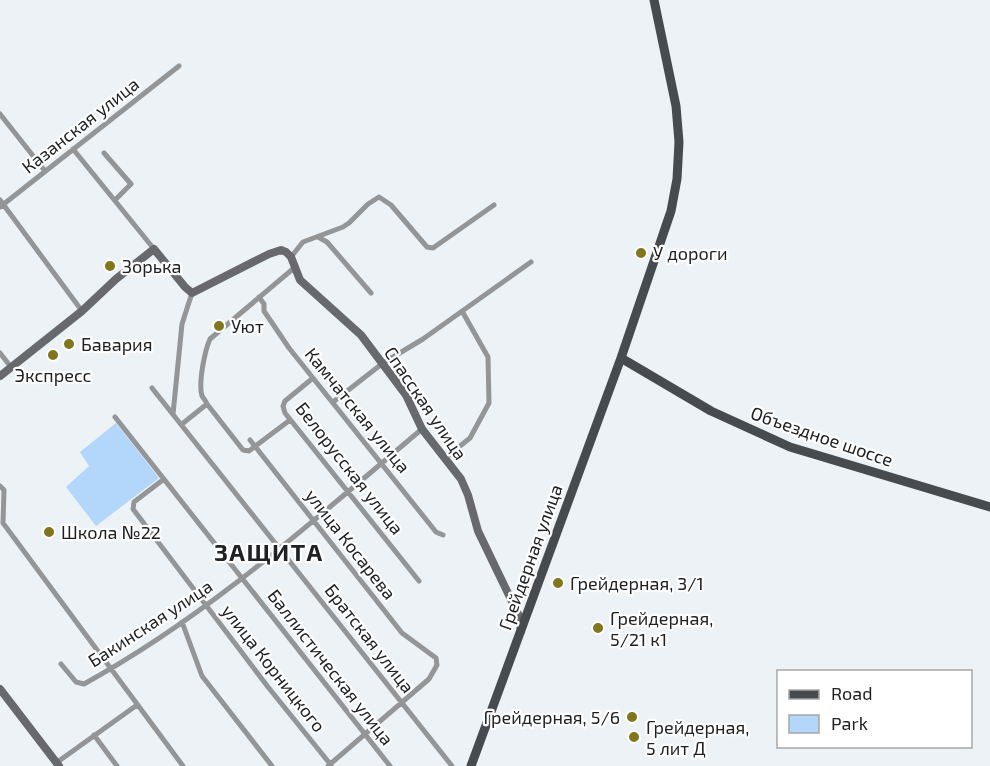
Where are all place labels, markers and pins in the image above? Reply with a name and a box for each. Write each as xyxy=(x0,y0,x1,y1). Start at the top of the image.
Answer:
place label: У дороги xyxy=(653,242,728,264)
marker: У дороги xyxy=(634,246,648,260)
place label: Зорька xyxy=(122,255,182,277)
marker: Зорька xyxy=(103,259,117,273)
place label: Уют xyxy=(231,315,264,337)
marker: Уют xyxy=(212,319,226,333)
place label: Бавария xyxy=(81,333,152,355)
marker: Бавария xyxy=(62,337,76,351)
marker: Экспресс xyxy=(46,348,60,362)
place label: Экспресс xyxy=(15,364,92,386)
place label: Школа №22 xyxy=(61,521,161,543)
marker: Школа №22 xyxy=(42,525,56,539)
place label: Грейдерная, 3/1 xyxy=(570,572,704,594)
marker: Грейдерная, 3/1 xyxy=(551,576,565,590)
place label: Грейдерная, 5/21 к1 xyxy=(610,607,713,650)
marker: Грейдерная, 5/21 к1 xyxy=(591,621,605,635)
place label: Грейдерная, 5/6 xyxy=(483,706,620,728)
marker: Грейдерная, 5/6 xyxy=(625,710,639,724)
place label: Грейдерная, 5 лит Д xyxy=(646,716,749,759)
marker: Грейдерная, 5 лит Д xyxy=(627,730,641,744)

